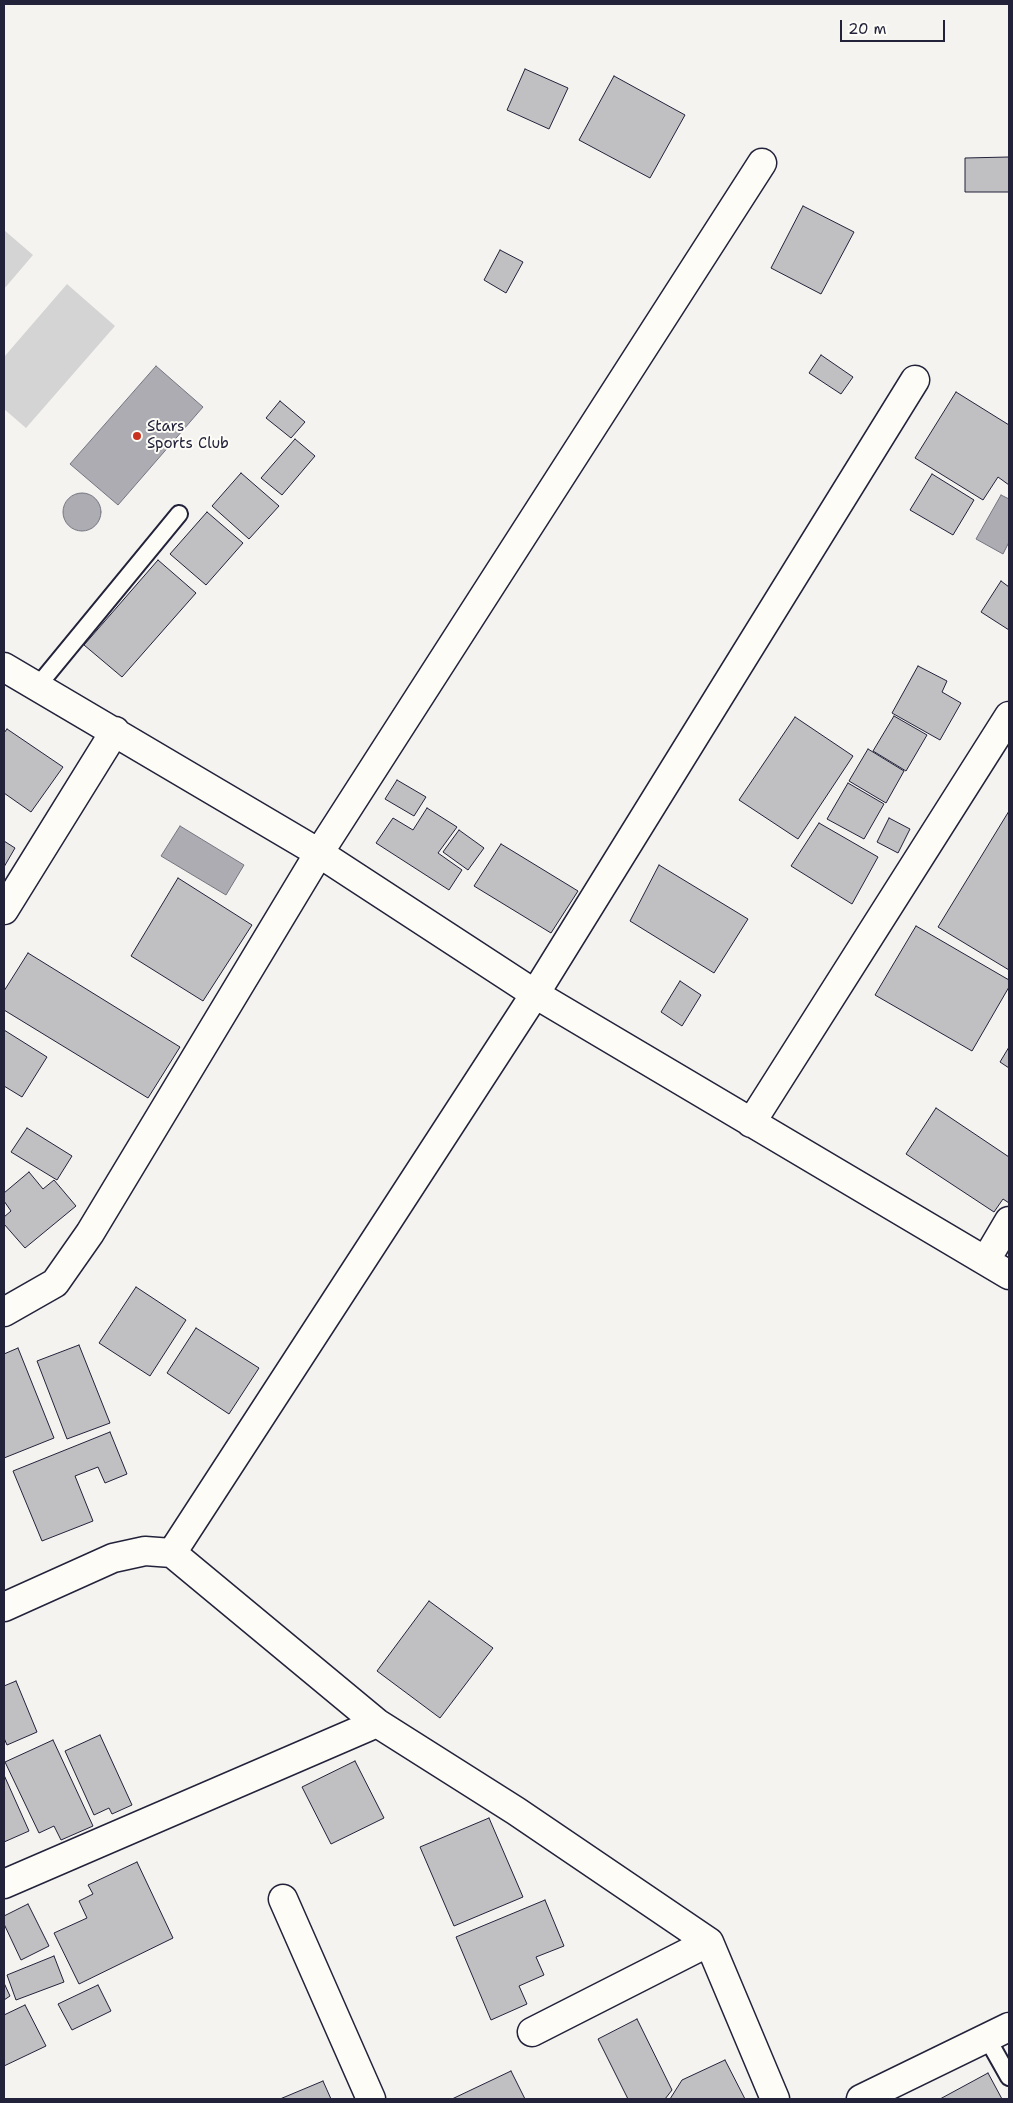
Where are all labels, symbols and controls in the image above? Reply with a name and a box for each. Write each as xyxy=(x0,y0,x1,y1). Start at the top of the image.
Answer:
scale bar xyxy=(843,10,948,42)
text: 20 m xyxy=(848,19,887,39)
place label: Stars Sports Club xyxy=(147,418,229,453)
marker: Stars Sports Club xyxy=(131,430,143,442)

